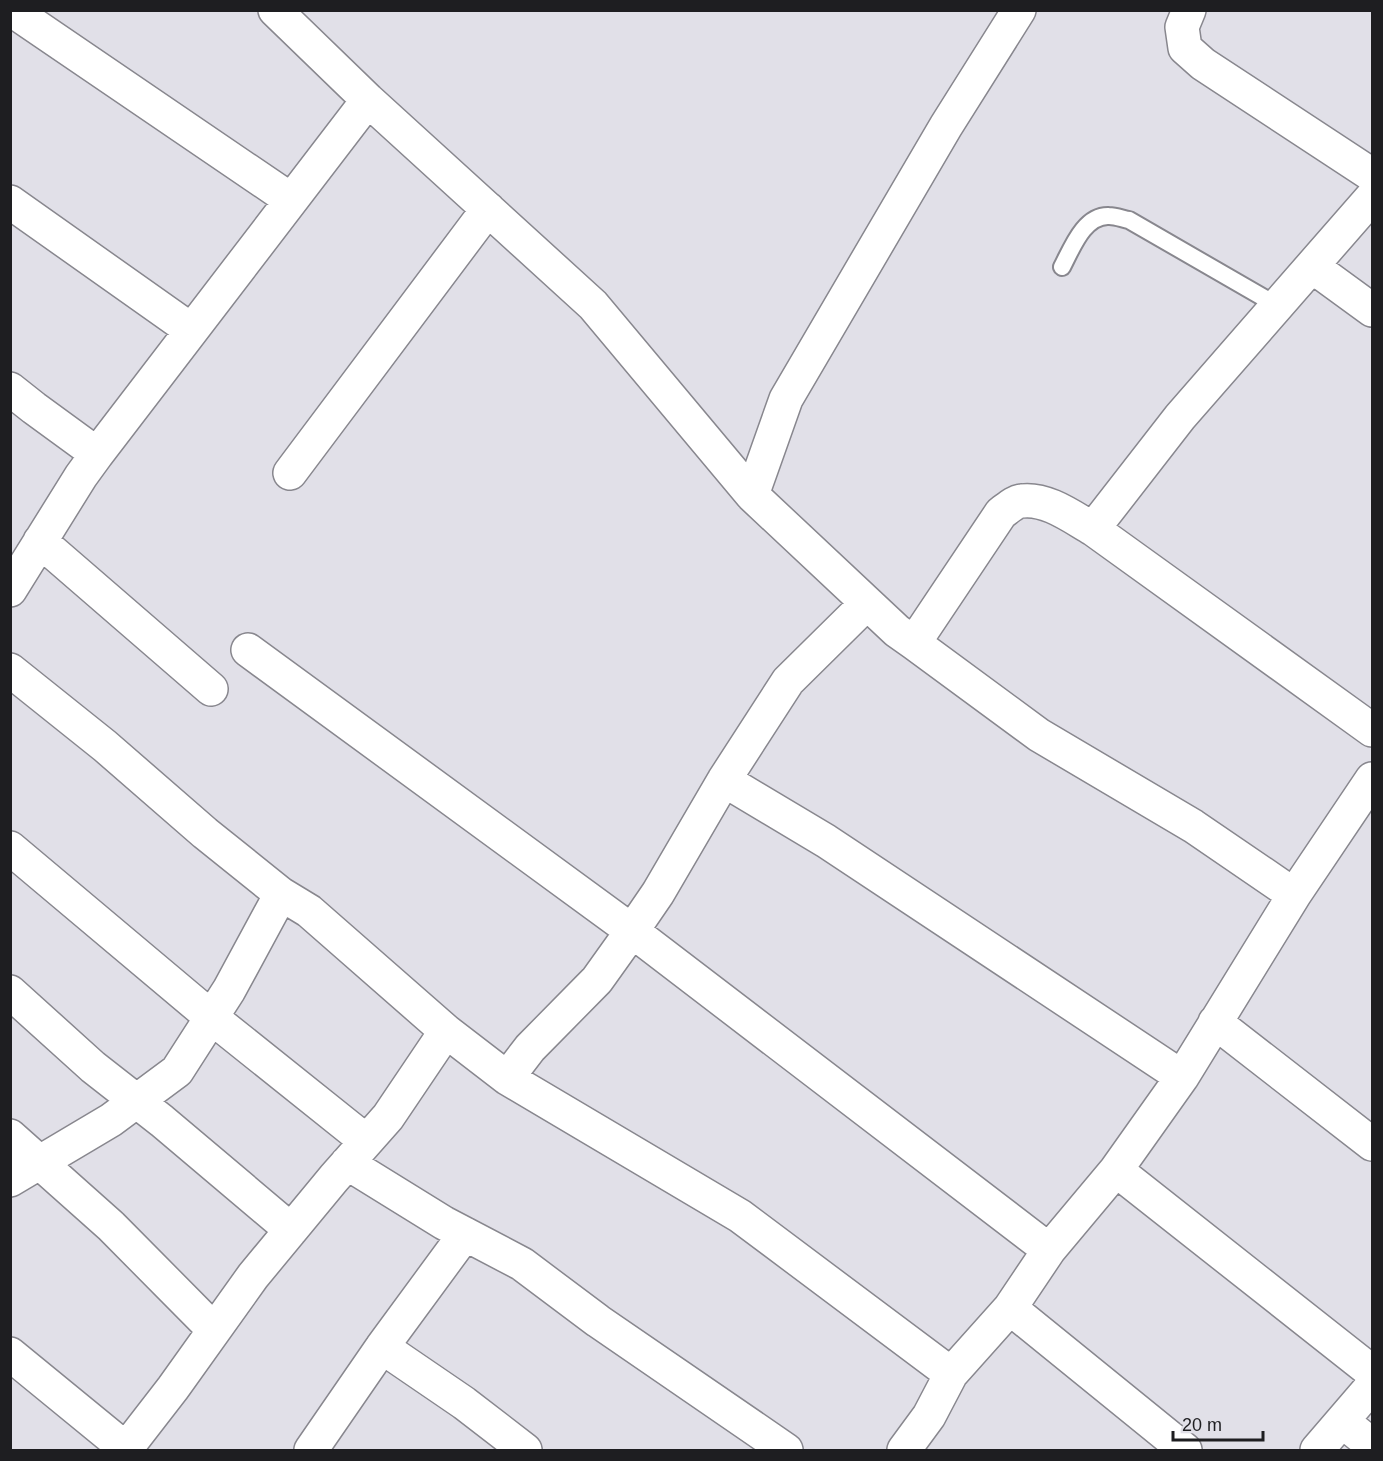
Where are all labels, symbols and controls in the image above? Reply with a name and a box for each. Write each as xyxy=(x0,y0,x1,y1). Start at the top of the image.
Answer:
scale bar xyxy=(1173,1404,1263,1442)
text: 20 m xyxy=(1182,1415,1222,1435)

